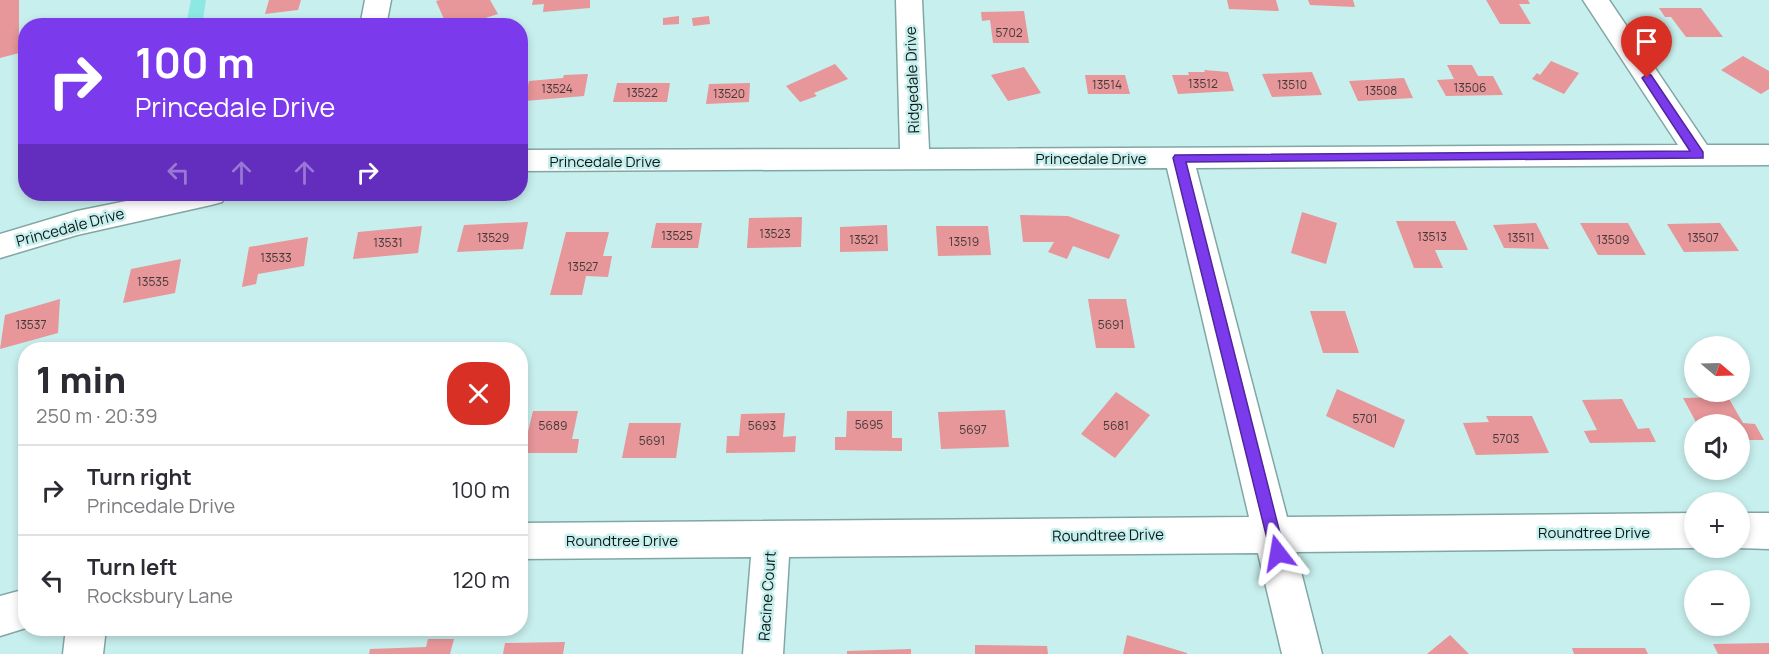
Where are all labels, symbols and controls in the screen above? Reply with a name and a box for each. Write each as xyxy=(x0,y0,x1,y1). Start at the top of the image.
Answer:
pin xyxy=(1621,16,1672,78)
house number: 5702 xyxy=(995,24,1023,41)
icon: arrive xyxy=(1630,25,1663,58)
street label: Ridgedale Drive xyxy=(900,26,924,134)
text: 100 m xyxy=(135,33,255,91)
icon: right xyxy=(36,42,114,120)
house number: 13512 xyxy=(1188,75,1218,92)
house number: 13514 xyxy=(1092,76,1122,93)
house number: 13510 xyxy=(1277,76,1307,93)
house number: 13506 xyxy=(1453,79,1487,96)
house number: 13524 xyxy=(541,80,573,97)
house number: 13508 xyxy=(1365,82,1397,99)
house number: 13522 xyxy=(626,84,658,101)
house number: 13520 xyxy=(713,85,745,102)
text: Princedale Drive xyxy=(135,88,335,125)
street label: Princedale Drive xyxy=(1035,148,1147,169)
street label: Princedale Drive xyxy=(549,151,661,172)
icon: left xyxy=(162,156,195,189)
icon: ahead xyxy=(225,156,258,189)
icon: ahead xyxy=(288,156,321,189)
icon: right xyxy=(351,156,384,189)
street label: Princedale Drive xyxy=(14,202,127,252)
house number: 13523 xyxy=(759,225,791,242)
house number: 13525 xyxy=(661,227,693,244)
house number: 13513 xyxy=(1417,228,1447,245)
house number: 13529 xyxy=(477,229,509,246)
house number: 13511 xyxy=(1507,229,1535,246)
house number: 13507 xyxy=(1687,229,1719,246)
house number: 13521 xyxy=(849,231,879,248)
house number: 13509 xyxy=(1596,231,1630,248)
house number: 13519 xyxy=(949,233,979,250)
house number: 13531 xyxy=(373,234,403,251)
house number: 13533 xyxy=(260,249,292,266)
house number: 13527 xyxy=(568,258,598,275)
house number: 13535 xyxy=(137,273,169,290)
house number: 13537 xyxy=(16,316,46,333)
house number: 5691 xyxy=(1098,316,1124,333)
north arrow xyxy=(1684,336,1750,402)
map controls xyxy=(1684,336,1750,636)
text: 1 min xyxy=(36,355,126,404)
button: close xyxy=(447,362,510,425)
text: 250 m · 20:39 xyxy=(36,402,158,429)
house number: 5701 xyxy=(1353,410,1377,427)
button: sound xyxy=(1684,414,1750,480)
house number: 5695 xyxy=(855,416,883,433)
house number: 5689 xyxy=(539,417,567,434)
house number: 5693 xyxy=(748,417,776,434)
house number: 5681 xyxy=(1103,417,1129,434)
house number: 5697 xyxy=(959,421,987,438)
house number: 5703 xyxy=(1493,430,1519,447)
house number: 5691 xyxy=(639,432,665,449)
text: Turn right xyxy=(87,462,192,492)
icon: right xyxy=(36,474,69,507)
text: 100 m xyxy=(452,475,510,505)
text: Princedale Drive xyxy=(87,492,235,519)
button: + xyxy=(1684,492,1750,558)
position arrow xyxy=(1246,521,1310,585)
street label: Roundtree Drive xyxy=(1538,522,1650,543)
street label: Roundtree Drive xyxy=(1052,524,1164,546)
street label: Roundtree Drive xyxy=(566,530,678,551)
street label: Racine Court xyxy=(753,550,781,642)
text: Turn left xyxy=(87,552,177,582)
icon: left xyxy=(36,564,69,597)
text: 120 m xyxy=(452,565,510,595)
button: − xyxy=(1684,570,1750,636)
text: Rocksbury Lane xyxy=(87,582,233,609)

